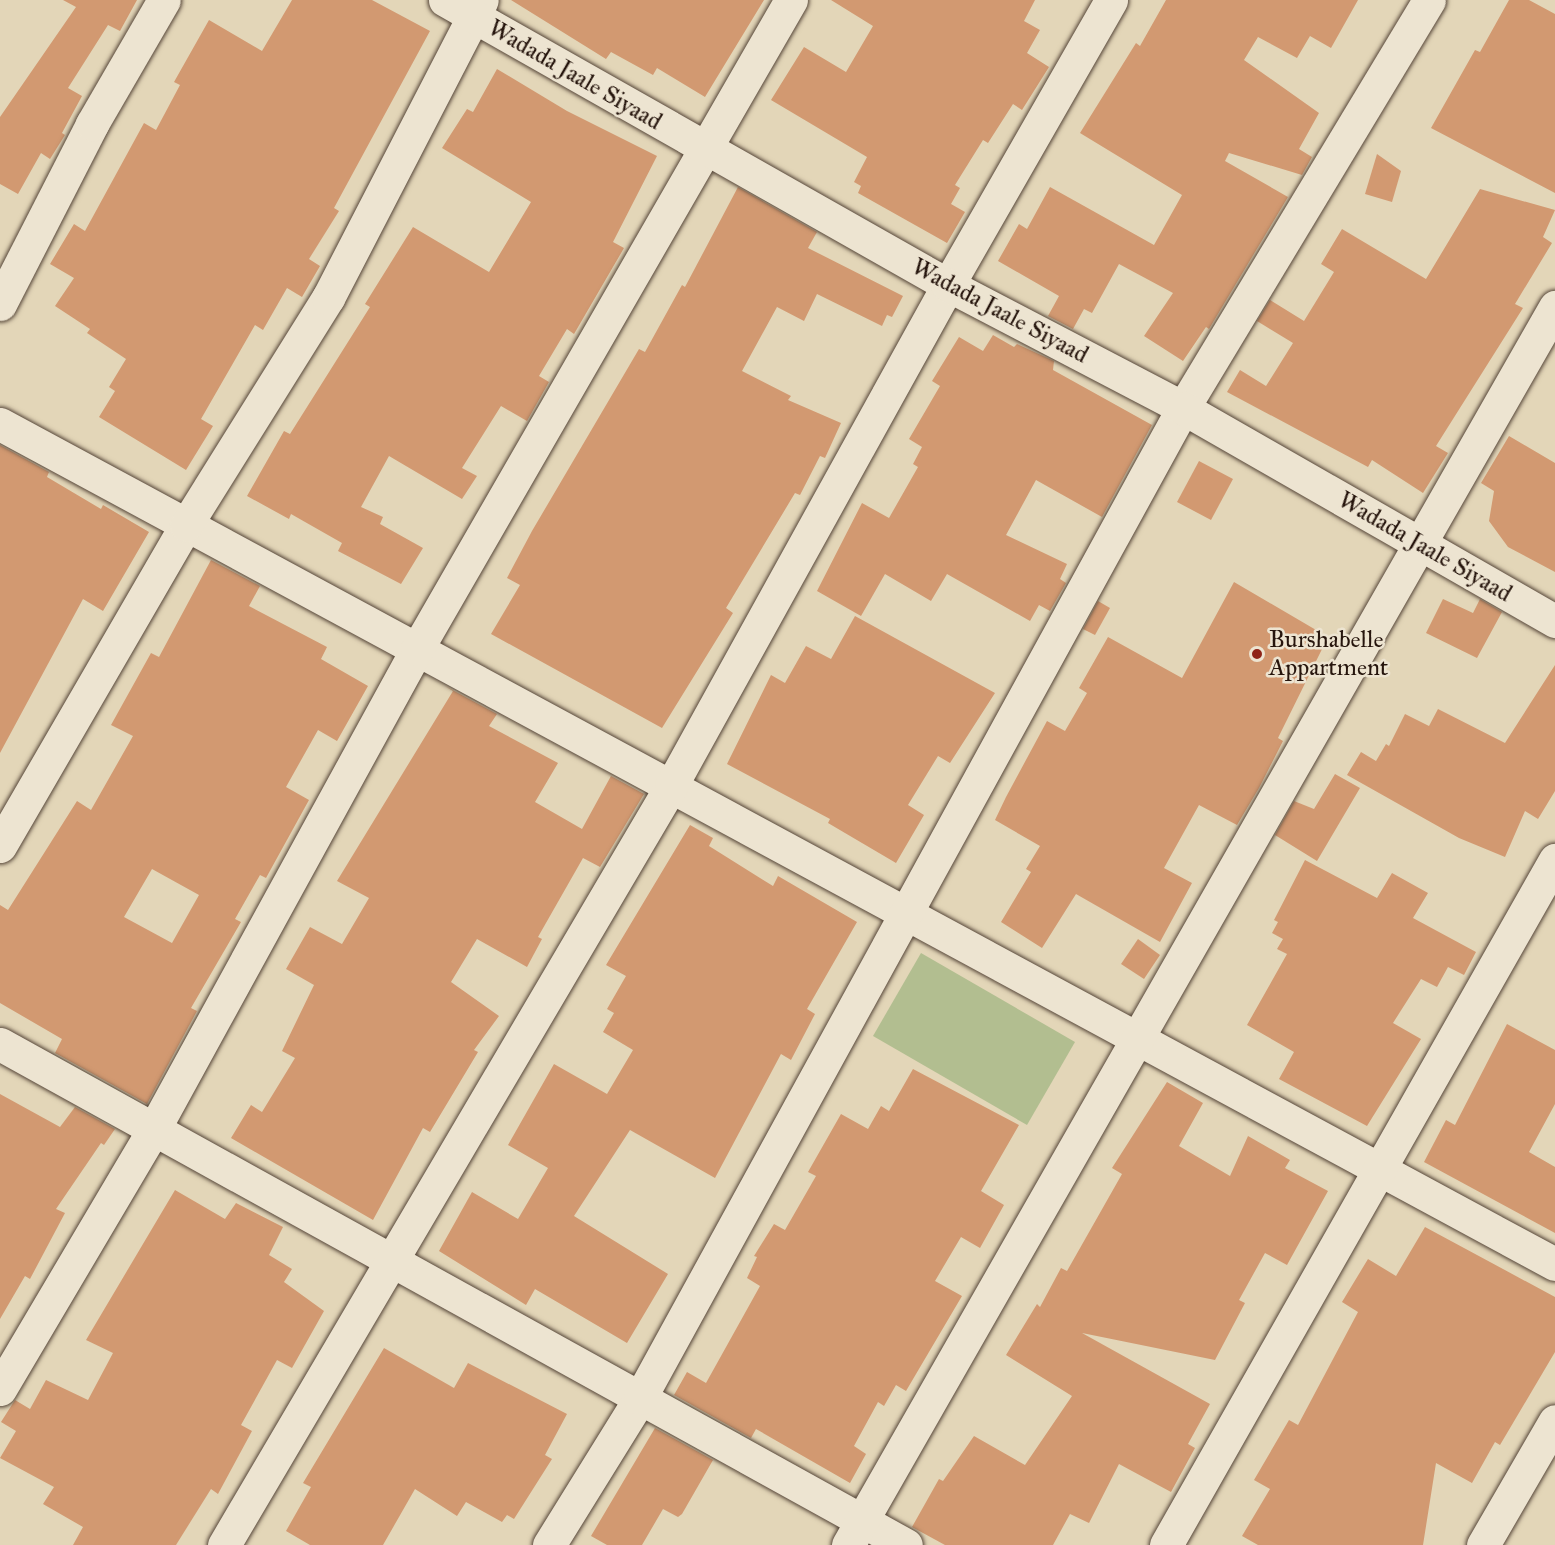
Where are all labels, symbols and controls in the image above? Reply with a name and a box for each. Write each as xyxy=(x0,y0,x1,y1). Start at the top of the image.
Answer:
street label: Wadada Jaale Siyaad xyxy=(483,14,667,136)
street label: Wadada Jaale Siyaad xyxy=(907,252,1093,370)
street label: Wadada Jaale Siyaad xyxy=(1333,486,1517,608)
place label: Burshabelle Appartment xyxy=(1269,626,1388,682)
marker: Burshabelle Appartment xyxy=(1250,647,1264,661)

